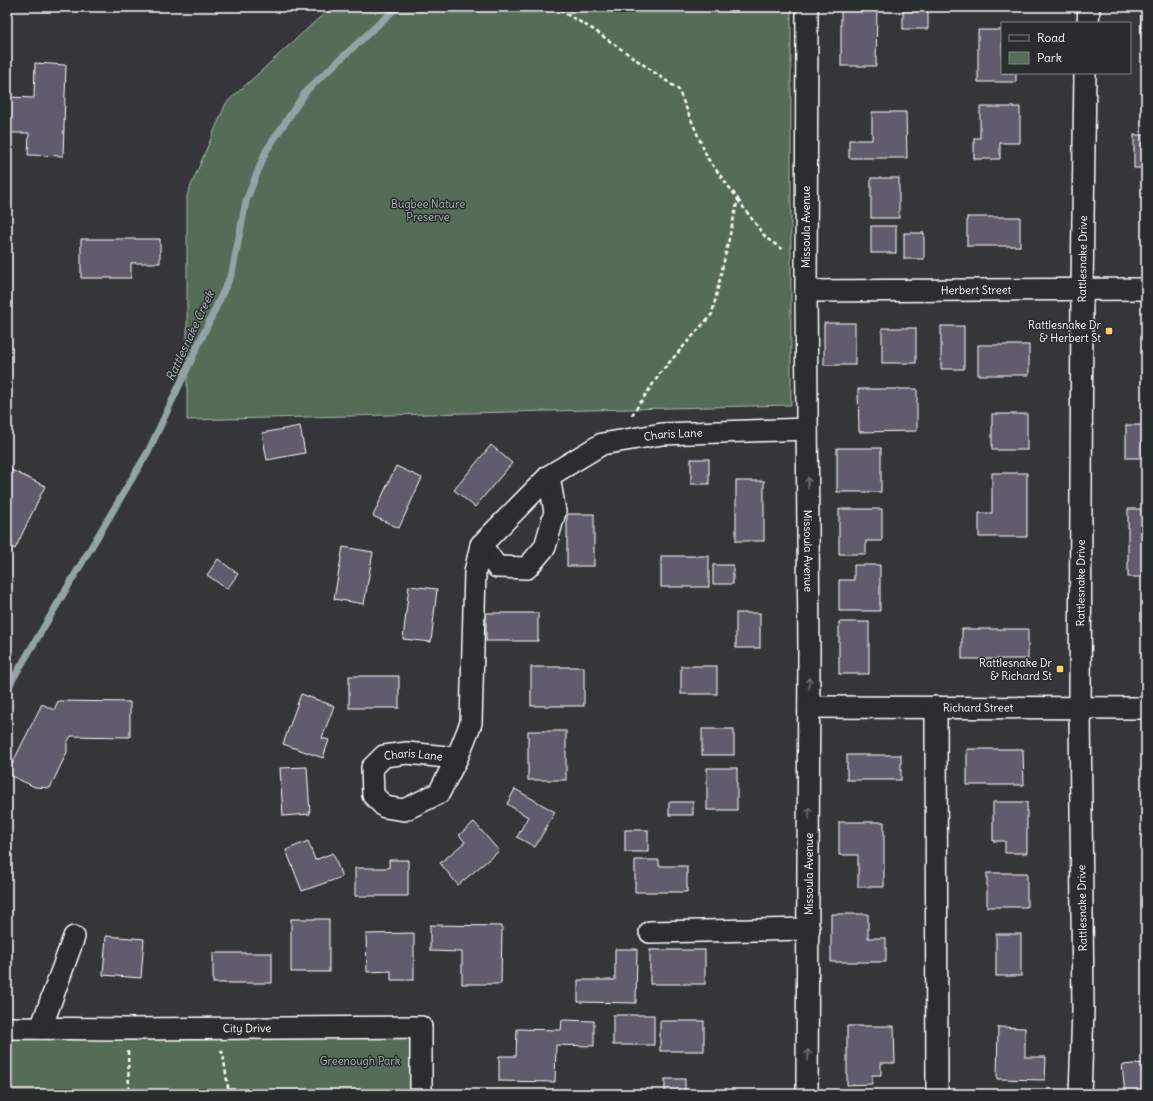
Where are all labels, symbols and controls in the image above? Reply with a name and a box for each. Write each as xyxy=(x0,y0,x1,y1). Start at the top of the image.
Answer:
legend xyxy=(1001,22,1131,74)
text: Road xyxy=(1037,30,1065,45)
text: Park xyxy=(1037,50,1062,65)
street label: Missoula Avenue xyxy=(799,186,813,268)
park label: Bugbee Nature Preserve xyxy=(391,197,465,224)
street label: Rattlesnake Drive xyxy=(1075,215,1090,303)
street label: Herbert Street xyxy=(941,283,1012,297)
water label: Rattlesnake Creek xyxy=(162,288,217,383)
place label: Rattlesnake Dr & Herbert St xyxy=(1028,318,1102,345)
marker: Rattlesnake Dr & Herbert St xyxy=(1104,326,1114,336)
street label: Charis Lane xyxy=(643,426,703,444)
one-way arrow xyxy=(804,477,812,490)
street label: Missoula Avenue xyxy=(801,510,816,592)
street label: Rattlesnake Drive xyxy=(1073,540,1088,627)
place label: Rattlesnake Dr & Richard St xyxy=(979,656,1053,683)
marker: Rattlesnake Dr & Richard St xyxy=(1055,664,1065,674)
one-way arrow xyxy=(805,677,813,690)
street label: Richard Street xyxy=(943,700,1014,715)
street label: Charis Lane xyxy=(383,746,443,764)
one-way arrow xyxy=(805,807,813,820)
street label: Missoula Avenue xyxy=(802,833,816,915)
street label: Rattlesnake Drive xyxy=(1074,864,1090,952)
street label: City Drive xyxy=(223,1021,271,1035)
one-way arrow xyxy=(804,1049,812,1062)
park label: Greenough Park xyxy=(320,1054,401,1068)

